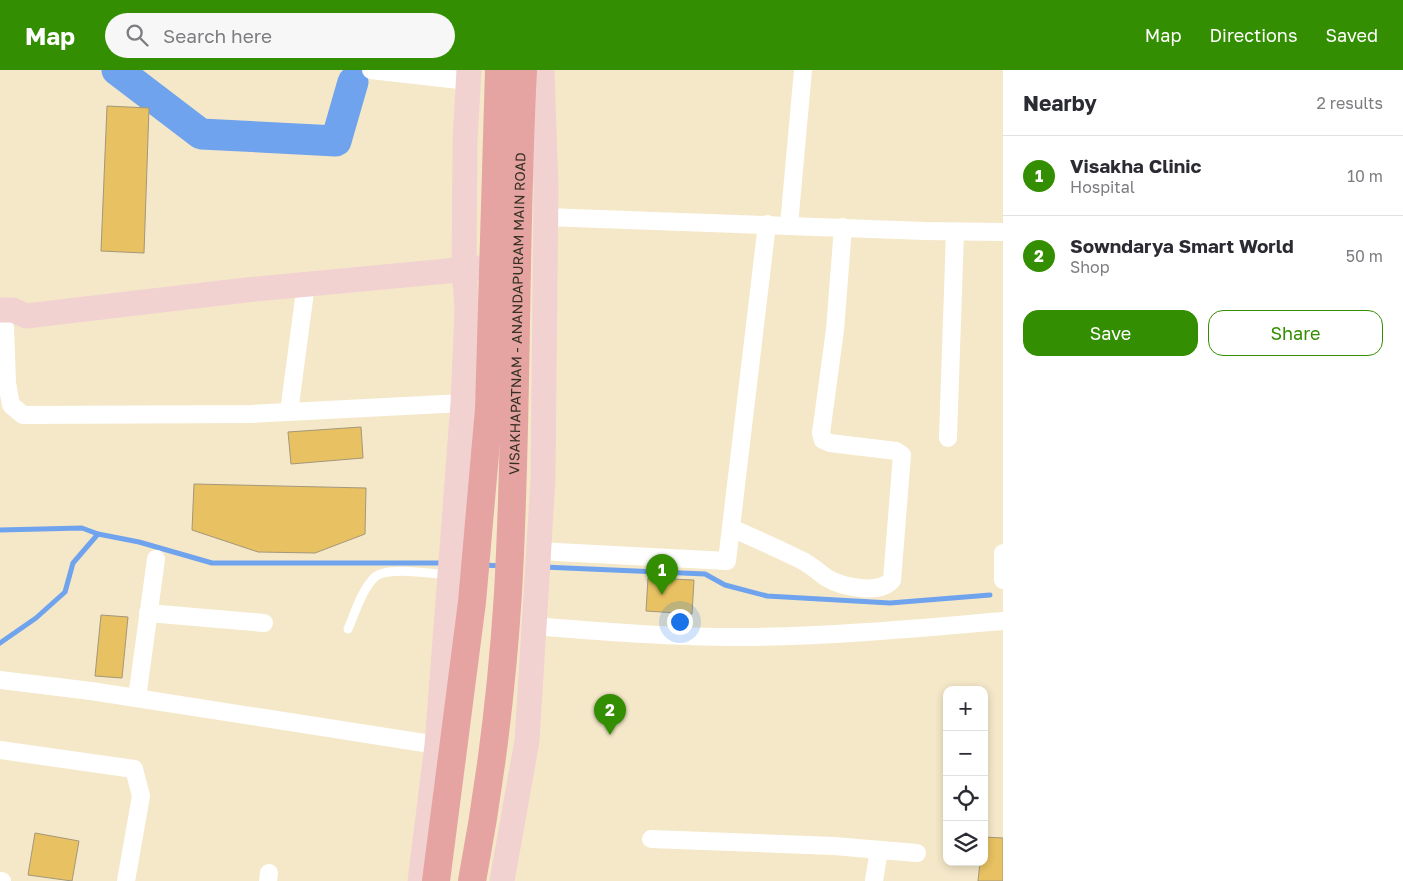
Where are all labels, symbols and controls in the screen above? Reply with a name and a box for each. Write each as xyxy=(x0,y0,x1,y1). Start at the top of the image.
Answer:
search box xyxy=(105,13,455,58)
text: Map xyxy=(25,21,75,50)
icon: search xyxy=(123,21,151,49)
text: Search here xyxy=(163,24,272,47)
text: Map xyxy=(1145,24,1181,46)
text: Directions xyxy=(1209,24,1297,46)
text: Saved xyxy=(1325,24,1378,46)
text: Nearby xyxy=(1023,90,1097,116)
text: 2 results xyxy=(1317,93,1383,113)
street label: VISAKHAPATNAM - ANANDAPURAM MAIN ROAD xyxy=(504,152,528,475)
text: Visakha Clinic xyxy=(1070,154,1201,177)
text: 1 xyxy=(1035,166,1043,186)
text: 10 m xyxy=(1347,166,1383,186)
text: Hospital xyxy=(1070,177,1135,197)
text: Sowndarya Smart World xyxy=(1070,234,1294,257)
text: 2 xyxy=(1034,246,1044,266)
text: 50 m xyxy=(1346,246,1383,266)
text: Shop xyxy=(1070,257,1110,277)
button: Save xyxy=(1023,310,1198,356)
button: Share xyxy=(1208,310,1383,356)
pin: 1 xyxy=(646,554,678,595)
your location xyxy=(667,609,693,635)
map controls xyxy=(943,686,988,866)
button: + xyxy=(943,686,988,731)
pin: 2 xyxy=(594,694,626,735)
button: − xyxy=(943,731,988,776)
button: locate xyxy=(943,776,988,821)
button: layers xyxy=(943,821,988,866)

